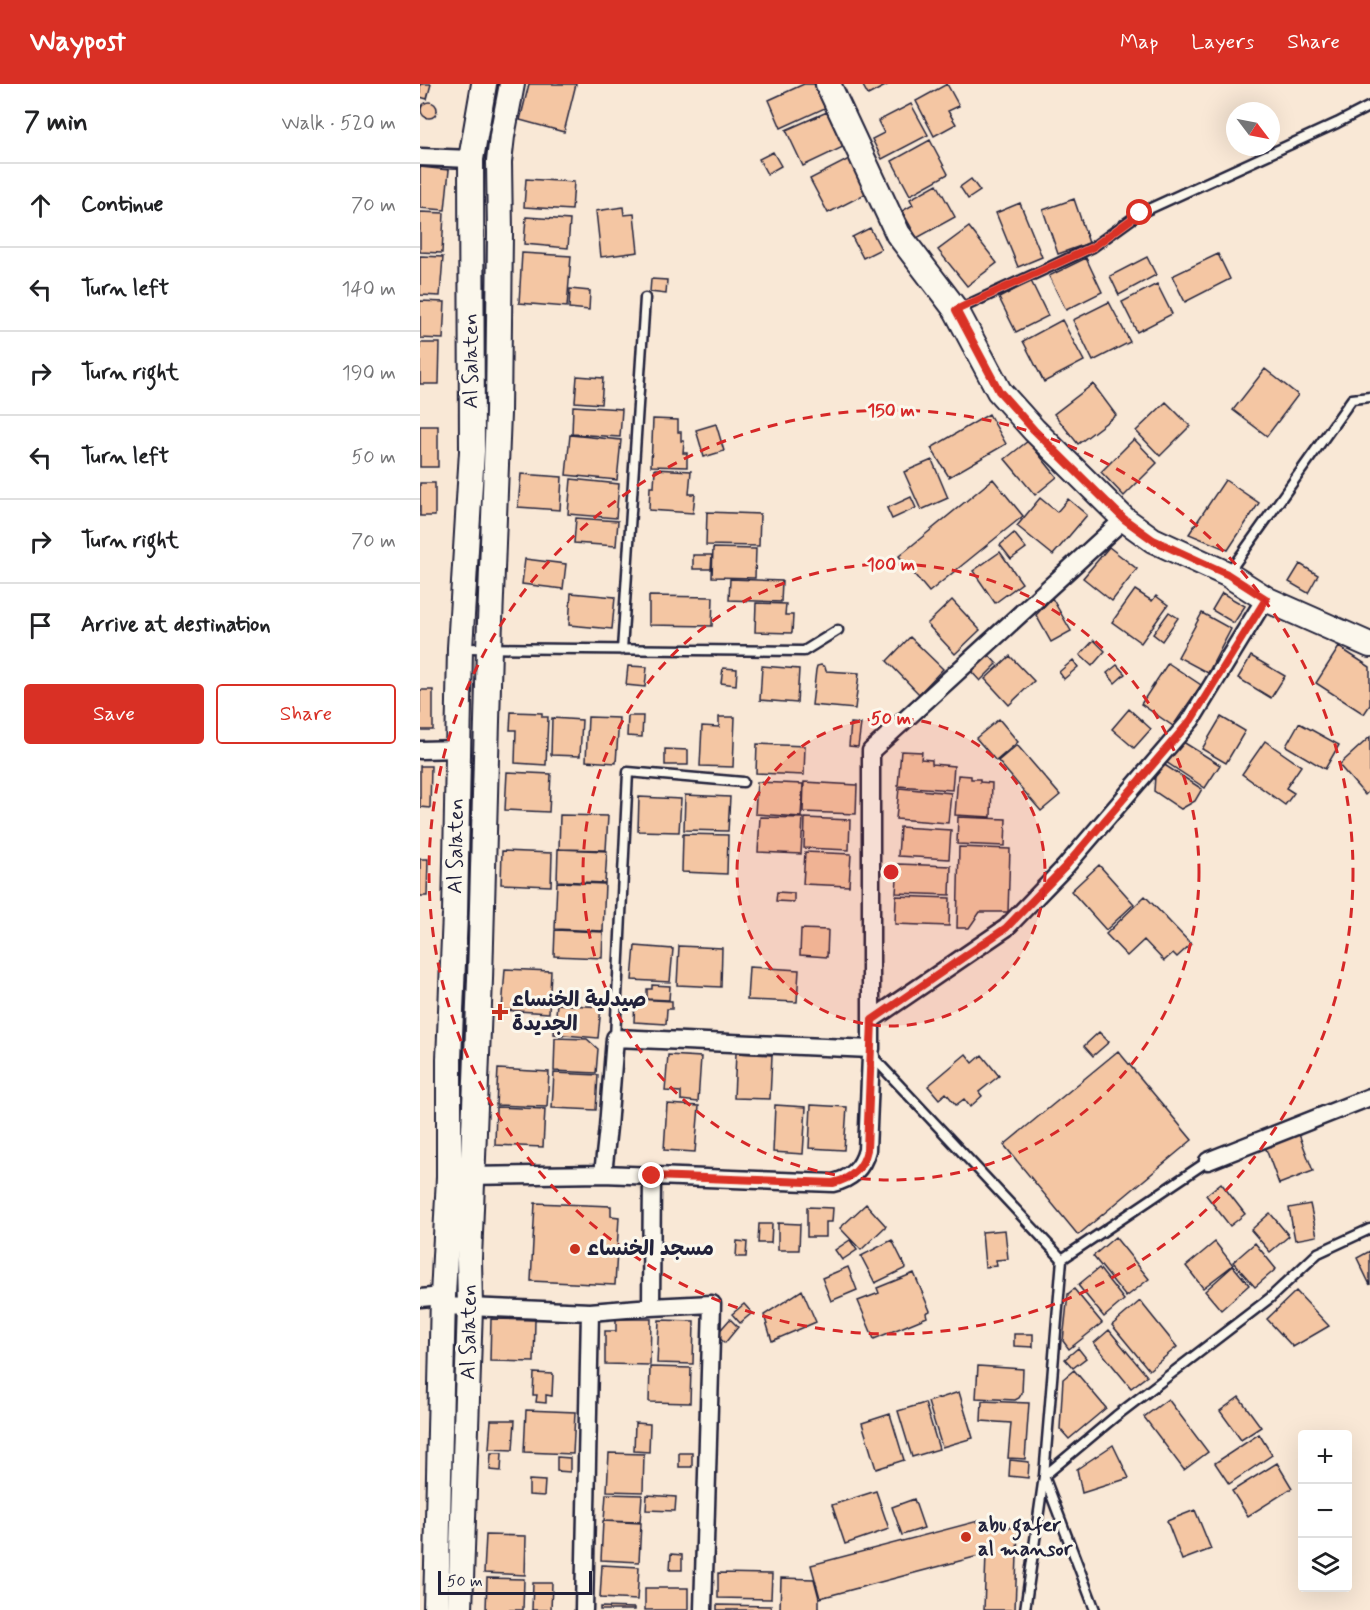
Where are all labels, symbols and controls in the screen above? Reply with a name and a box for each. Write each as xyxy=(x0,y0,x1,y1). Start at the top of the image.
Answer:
text: Waypost xyxy=(30,24,126,61)
text: Map xyxy=(1120,28,1158,56)
text: Layers xyxy=(1191,28,1254,56)
text: Share xyxy=(1287,28,1340,56)
north arrow xyxy=(1226,102,1280,156)
text: 7 min xyxy=(24,106,88,140)
text: Walk · 520 m xyxy=(282,110,396,137)
icon: ahead xyxy=(24,189,57,222)
text: Continue xyxy=(81,191,163,219)
text: 70 m xyxy=(351,192,396,219)
route start xyxy=(1126,199,1152,225)
icon: left xyxy=(24,273,57,306)
text: Turn left xyxy=(81,275,169,303)
text: 140 m xyxy=(342,276,396,303)
street label: Al Salaten xyxy=(457,313,485,409)
icon: right xyxy=(24,357,57,390)
text: Turn right xyxy=(81,359,179,387)
text: 190 m xyxy=(342,360,396,387)
text: 150 m xyxy=(867,399,915,423)
icon: left xyxy=(24,441,57,474)
text: Turn left xyxy=(81,443,169,471)
text: 50 m xyxy=(351,444,396,471)
icon: right xyxy=(24,525,57,558)
text: Turn right xyxy=(81,527,179,555)
text: 70 m xyxy=(351,528,396,555)
text: 100 m xyxy=(867,553,915,577)
icon: arrive xyxy=(24,609,57,642)
text: Arrive at destination xyxy=(81,611,271,639)
button: Save xyxy=(24,684,204,744)
button: Share xyxy=(216,684,396,744)
text: 50 m xyxy=(871,707,911,731)
street label: Al Salaten xyxy=(441,798,471,894)
centre of rings xyxy=(881,862,901,882)
place label: صيدلية الخنساء الجديدة xyxy=(512,986,646,1038)
marker: صيدلية الخنساء الجديدة xyxy=(493,1005,507,1019)
route end xyxy=(638,1162,664,1188)
place label: مسجد الخنساء xyxy=(587,1235,714,1263)
marker: مسجد الخنساء xyxy=(568,1242,582,1256)
street label: Al Salaten xyxy=(454,1284,484,1380)
map controls xyxy=(1298,1430,1352,1592)
button: + xyxy=(1298,1430,1352,1484)
button: − xyxy=(1298,1484,1352,1538)
place label: abu gafer al mansor xyxy=(978,1511,1074,1563)
marker: abu gafer al mansor xyxy=(959,1530,973,1544)
button: layers xyxy=(1298,1538,1352,1592)
scale bar xyxy=(438,1568,592,1596)
text: 50 m xyxy=(447,1571,483,1592)

